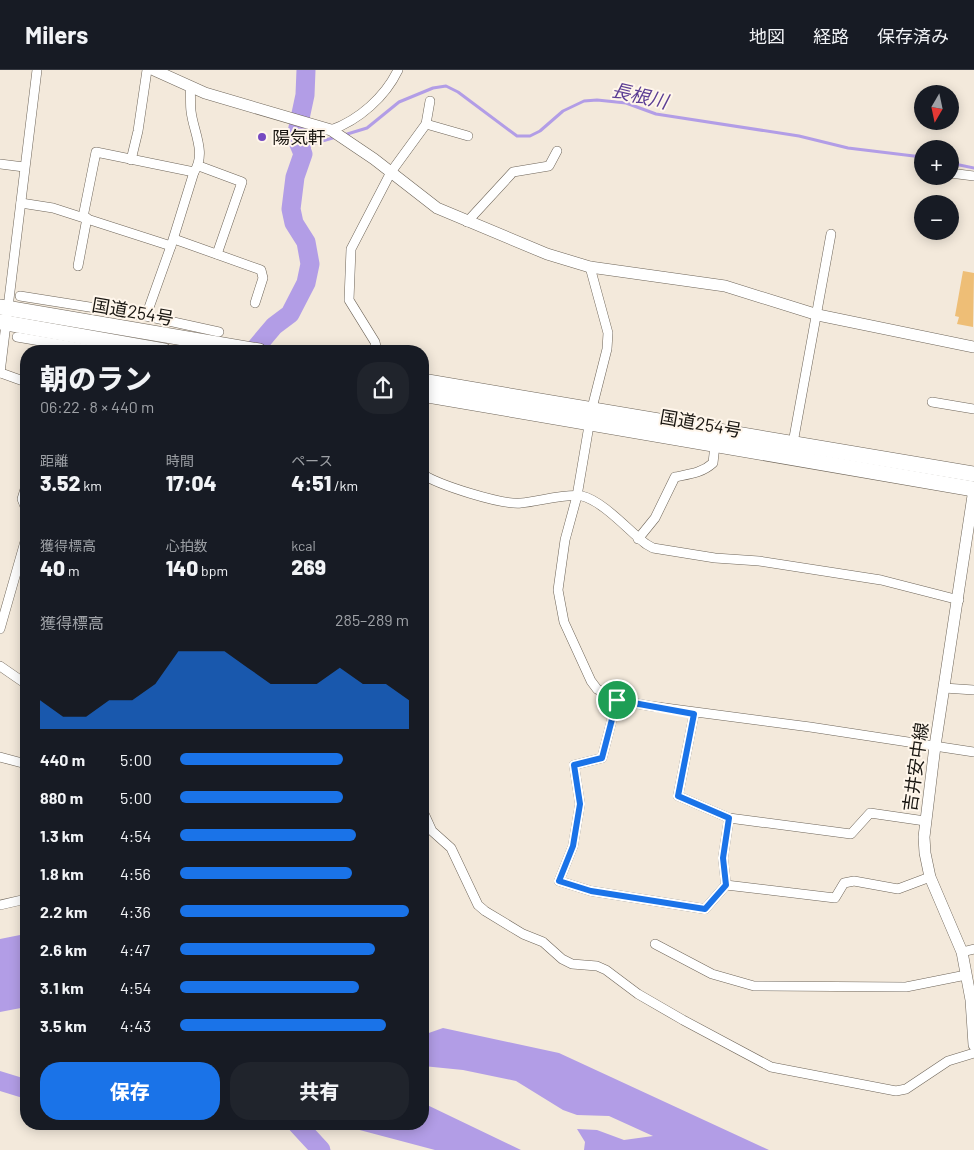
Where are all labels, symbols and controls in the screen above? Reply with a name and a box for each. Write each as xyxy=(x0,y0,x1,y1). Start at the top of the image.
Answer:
text: Milers xyxy=(25,20,88,49)
text: 地図 xyxy=(749,25,785,47)
text: 経路 xyxy=(813,25,849,47)
text: 保存済み xyxy=(877,25,949,47)
water label: 長根川 xyxy=(610,77,672,113)
north arrow xyxy=(914,85,959,130)
map controls xyxy=(914,85,959,240)
place label: 陽気軒 xyxy=(272,126,326,148)
marker: 陽気軒 xyxy=(256,131,268,143)
button: + xyxy=(914,140,959,185)
button: − xyxy=(914,195,959,240)
street label: 国道254号 xyxy=(90,293,176,329)
text: 朝のラン xyxy=(40,361,152,395)
button: share xyxy=(357,362,409,414)
text: 06:22 · 8 × 440 m xyxy=(40,397,154,416)
street label: 国道254号 xyxy=(658,405,744,441)
text: 距離 xyxy=(40,452,68,469)
text: 時間 xyxy=(166,452,194,469)
text: ペース xyxy=(291,452,333,469)
text: 3.52 xyxy=(40,470,81,495)
text: 17:04 xyxy=(166,470,217,495)
text: 4:51 xyxy=(291,470,331,495)
text: km xyxy=(81,477,102,494)
text: /km xyxy=(331,477,358,494)
text: 獲得標高 xyxy=(40,537,96,554)
text: 心拍数 xyxy=(166,537,208,554)
text: kcal xyxy=(291,537,316,554)
text: 269 xyxy=(291,554,326,579)
text: 40 xyxy=(40,555,65,580)
text: 140 xyxy=(166,555,198,580)
text: m xyxy=(65,562,80,579)
text: bpm xyxy=(198,562,228,579)
text: 285–289 m xyxy=(335,610,409,629)
text: 獲得標高 xyxy=(40,613,104,632)
pin xyxy=(596,679,638,721)
icon: arrive xyxy=(603,686,631,714)
street label: 吉井安中線 xyxy=(898,721,932,813)
text: 440 m xyxy=(40,750,85,769)
text: 5:00 xyxy=(120,750,152,769)
text: 880 m xyxy=(40,788,83,807)
text: 5:00 xyxy=(120,788,152,807)
text: 1.3 km xyxy=(40,826,84,845)
text: 4:54 xyxy=(120,826,151,845)
text: 1.8 km xyxy=(40,864,84,883)
text: 4:56 xyxy=(120,864,151,883)
text: 2.2 km xyxy=(40,902,87,921)
text: 4:36 xyxy=(120,902,151,921)
text: 2.6 km xyxy=(40,940,87,959)
text: 4:47 xyxy=(120,940,150,959)
text: 3.1 km xyxy=(40,978,84,997)
text: 4:54 xyxy=(120,978,151,997)
text: 3.5 km xyxy=(40,1016,87,1035)
text: 4:43 xyxy=(120,1016,151,1035)
button: 保存 xyxy=(40,1062,220,1120)
button: 共有 xyxy=(230,1062,409,1120)

